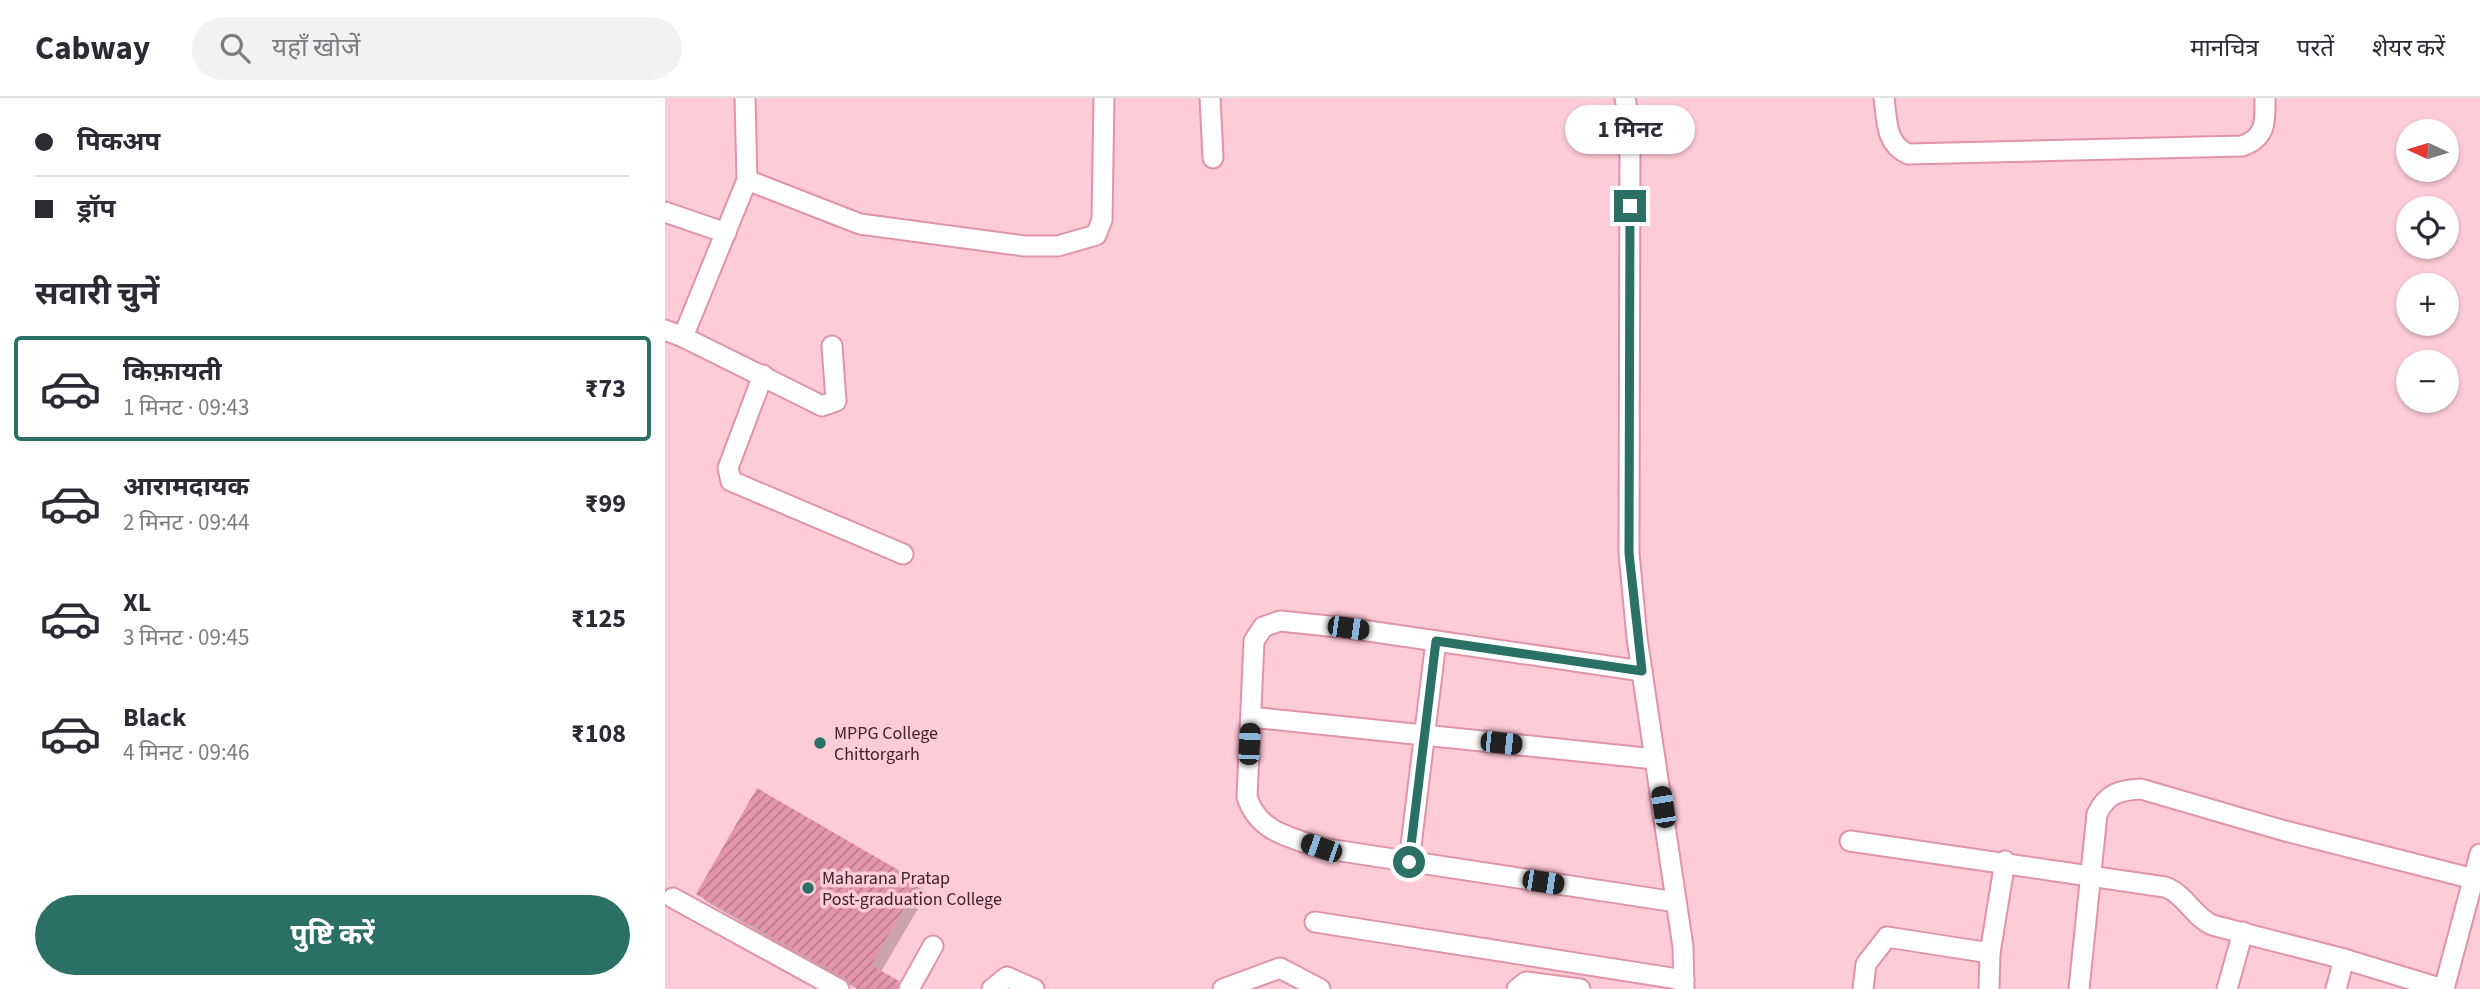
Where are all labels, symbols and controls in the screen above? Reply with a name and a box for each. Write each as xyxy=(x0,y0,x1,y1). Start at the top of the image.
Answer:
search box xyxy=(192,17,682,80)
text: Cabway xyxy=(35,25,150,72)
icon: search xyxy=(216,29,254,67)
text: यहाँ खोजें xyxy=(272,29,360,66)
text: मानचित्र xyxy=(2190,31,2259,66)
text: परतें xyxy=(2297,31,2334,66)
text: शेयर करें xyxy=(2372,31,2445,66)
callout: 1 मिनट xyxy=(1565,105,1695,154)
text: 1 मिनट xyxy=(1597,113,1663,146)
north arrow xyxy=(2396,119,2459,182)
map controls xyxy=(2396,119,2459,413)
text: पिकअप xyxy=(77,123,160,160)
text: ड्रॉप xyxy=(77,190,115,227)
route end xyxy=(1614,190,1646,222)
button: locate xyxy=(2396,196,2459,259)
text: सवारी चुनें xyxy=(35,271,159,317)
button: + xyxy=(2396,273,2459,336)
button: − xyxy=(2396,350,2459,413)
text: किफ़ायती xyxy=(123,353,222,390)
icon: car xyxy=(39,357,102,420)
text: ₹73 xyxy=(585,370,626,407)
text: 1 मिनट · 09:43 xyxy=(123,391,249,424)
text: आरामदायक xyxy=(123,468,249,505)
icon: car xyxy=(39,472,102,535)
text: ₹99 xyxy=(585,485,626,522)
text: 2 मिनट · 09:44 xyxy=(123,506,249,539)
text: XL xyxy=(123,584,151,621)
icon: car xyxy=(39,587,102,650)
text: ₹125 xyxy=(571,600,626,637)
car xyxy=(1326,615,1371,641)
text: 3 मिनट · 09:45 xyxy=(123,621,249,654)
text: Black xyxy=(123,699,186,736)
icon: car xyxy=(39,702,102,765)
text: ₹108 xyxy=(571,715,626,752)
place label: MPPG College Chittorgarh xyxy=(834,721,938,767)
car xyxy=(1238,722,1261,766)
car xyxy=(1480,730,1523,756)
marker: MPPG College Chittorgarh xyxy=(812,735,828,751)
text: 4 मिनट · 09:46 xyxy=(123,736,249,769)
car xyxy=(1650,785,1677,829)
car xyxy=(1298,831,1345,865)
route start xyxy=(1393,846,1425,878)
place label: Maharana Pratap Post-graduation College xyxy=(822,866,1002,912)
car xyxy=(1521,868,1566,896)
marker: Maharana Pratap Post-graduation College xyxy=(800,880,816,896)
button: पुष्टि करें xyxy=(35,895,630,975)

